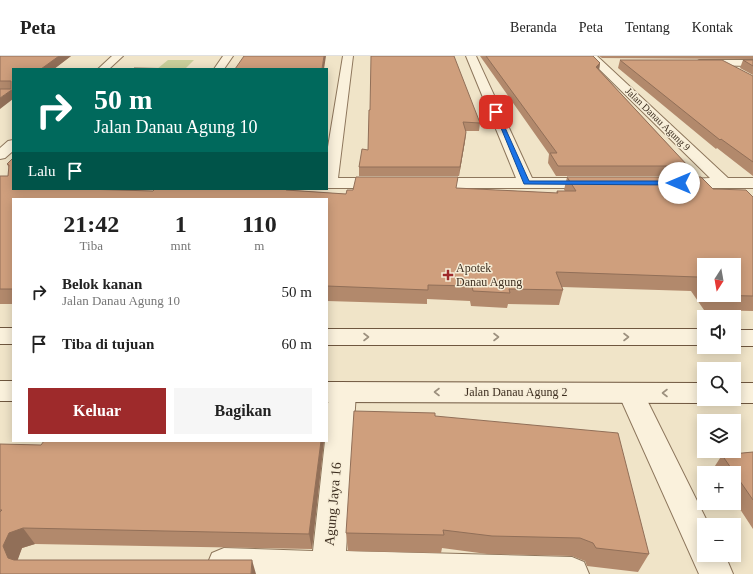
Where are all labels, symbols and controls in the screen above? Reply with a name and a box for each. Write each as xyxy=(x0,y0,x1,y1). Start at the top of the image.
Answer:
text: Peta xyxy=(20,17,56,38)
text: Beranda xyxy=(510,20,557,35)
text: Peta xyxy=(579,20,603,35)
text: Tentang xyxy=(625,20,670,35)
text: Kontak xyxy=(692,20,733,35)
icon: right xyxy=(28,84,80,136)
text: 50 m xyxy=(94,84,152,115)
street label: Jalan Danau Agung 9 xyxy=(623,85,693,153)
pin xyxy=(479,95,513,129)
icon: arrive xyxy=(485,101,507,123)
text: Jalan Danau Agung 10 xyxy=(94,117,257,137)
icon: arrive xyxy=(64,160,86,182)
position arrow xyxy=(658,162,700,204)
text: Lalu xyxy=(28,163,56,179)
text: 21:42 xyxy=(63,211,119,237)
text: 1 xyxy=(175,211,187,237)
text: 110 xyxy=(242,211,277,237)
text: Tiba xyxy=(80,238,103,253)
text: mnt xyxy=(171,238,191,253)
text: m xyxy=(254,238,264,253)
north arrow xyxy=(697,258,741,302)
map controls xyxy=(697,258,741,562)
place label: Apotek Danau Agung xyxy=(456,261,522,289)
marker: Apotek Danau Agung xyxy=(443,270,453,280)
text: Belok kanan xyxy=(62,276,142,292)
icon: right xyxy=(28,281,50,303)
text: 50 m xyxy=(282,284,312,300)
text: Jalan Danau Agung 10 xyxy=(62,293,180,308)
button: sound xyxy=(697,310,741,354)
icon: arrive xyxy=(28,333,50,355)
one-way arrow xyxy=(363,333,369,341)
one-way arrow xyxy=(493,333,499,341)
one-way arrow xyxy=(623,333,629,341)
text: Tiba di tujuan xyxy=(62,336,154,352)
text: 60 m xyxy=(282,336,312,352)
button: search xyxy=(697,362,741,406)
street label: Jalan Danau Agung 2 xyxy=(465,385,567,399)
button: Keluar xyxy=(28,388,166,434)
button: Bagikan xyxy=(174,388,312,434)
one-way arrow xyxy=(434,388,440,396)
one-way arrow xyxy=(662,389,668,397)
button: layers xyxy=(697,414,741,458)
street label: Agung Jaya 16 xyxy=(322,462,344,546)
button: + xyxy=(697,466,741,510)
button: − xyxy=(697,518,741,562)

